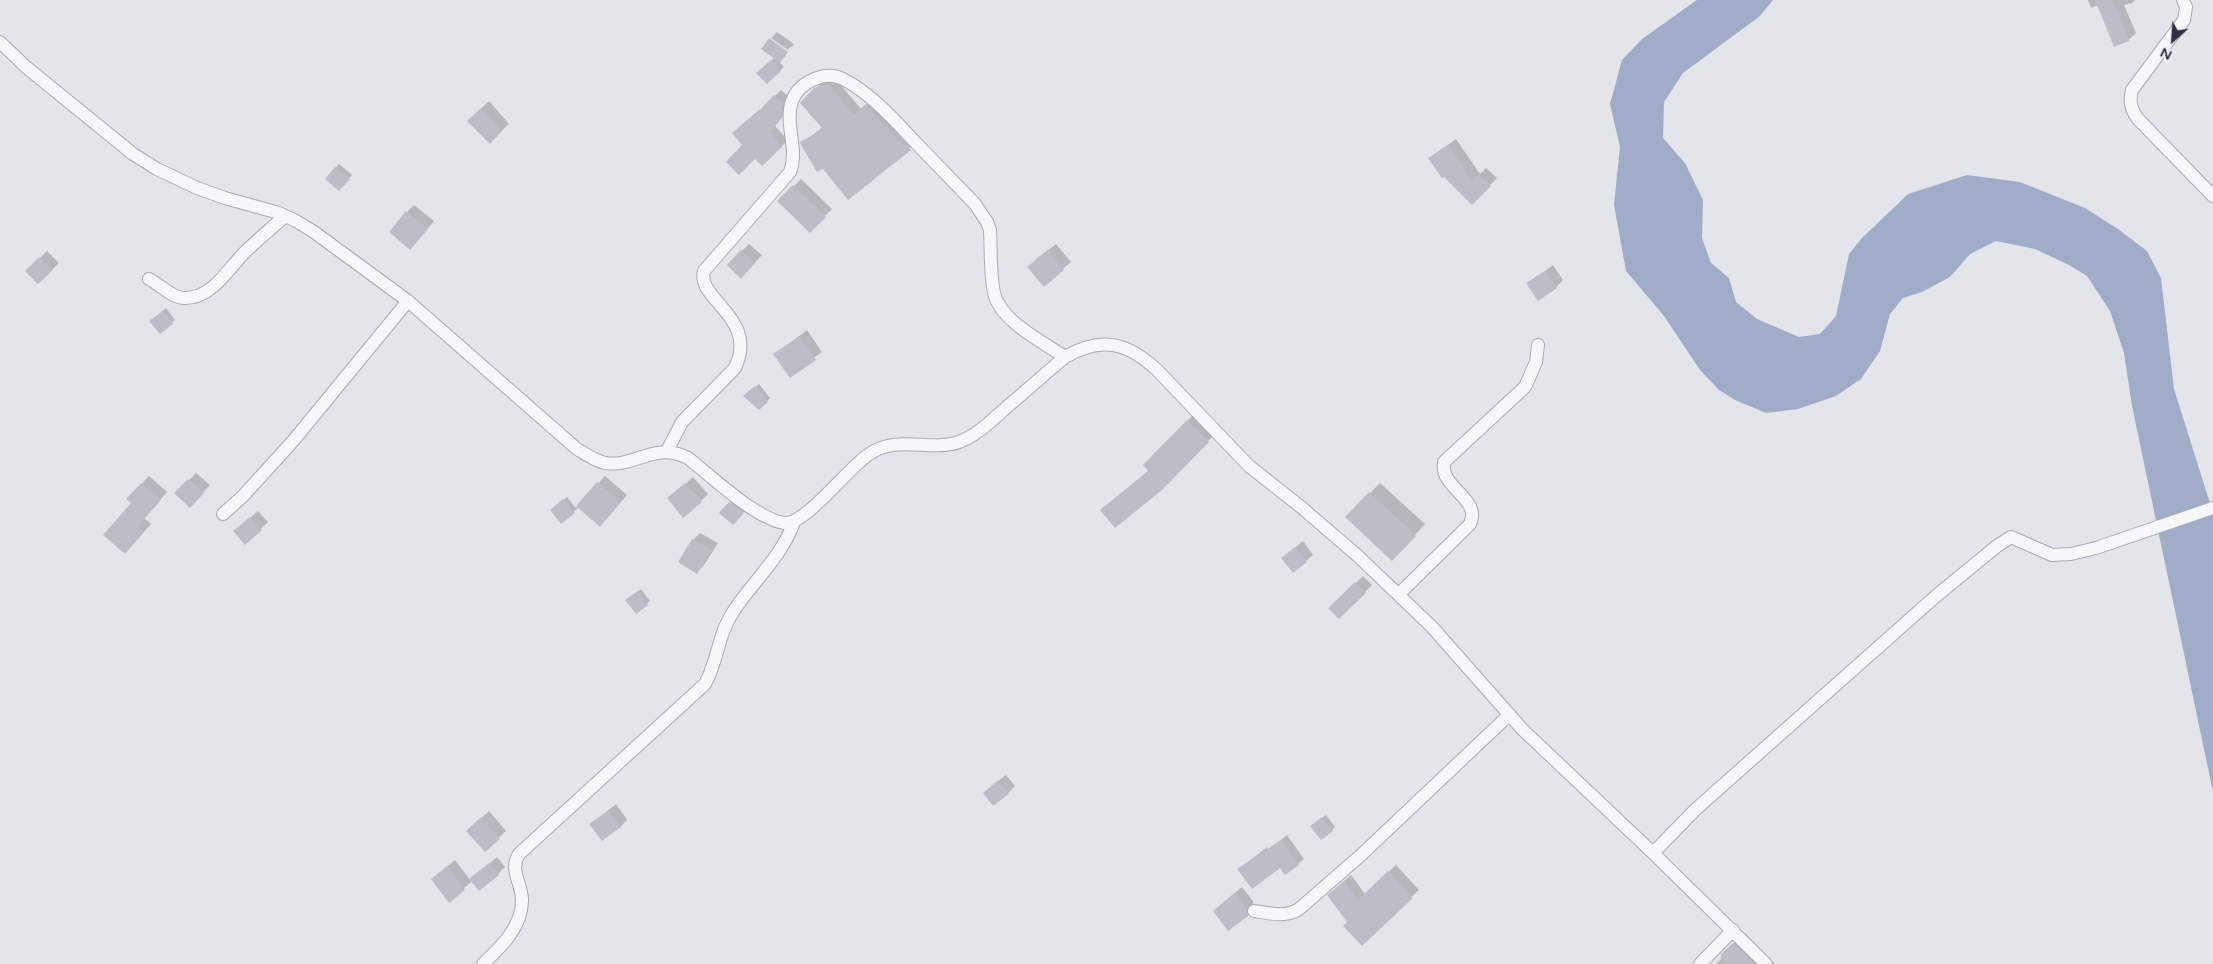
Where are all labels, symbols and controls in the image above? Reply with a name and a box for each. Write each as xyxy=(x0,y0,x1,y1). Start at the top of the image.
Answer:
north arrow xyxy=(2148,15,2198,65)
text: N xyxy=(2157,44,2175,64)

